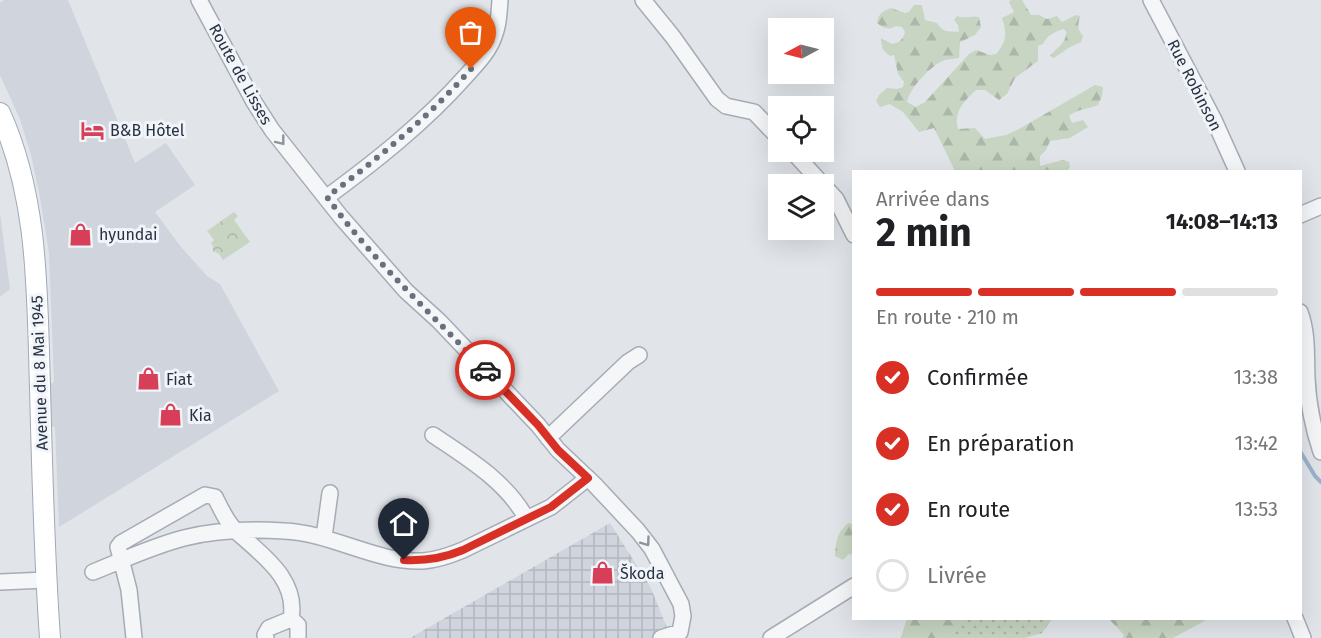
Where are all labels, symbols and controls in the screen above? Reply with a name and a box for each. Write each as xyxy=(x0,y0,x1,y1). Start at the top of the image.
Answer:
pin xyxy=(445,7,496,69)
icon: bag xyxy=(454,16,487,49)
north arrow xyxy=(768,18,834,84)
map controls xyxy=(768,18,834,240)
street label: Route de Lisses xyxy=(205,20,276,128)
street label: Rue Robinson xyxy=(1163,36,1226,134)
button: locate xyxy=(768,96,834,162)
hotel icon: B&B Hôtel xyxy=(79,117,105,143)
place label: B&B Hôtel xyxy=(110,121,185,140)
one-way arrow xyxy=(273,135,284,146)
button: layers xyxy=(768,174,834,240)
text: Arrivée dans xyxy=(876,187,989,211)
text: 14:08–14:13 xyxy=(1166,208,1278,235)
text: 2 min xyxy=(876,210,972,256)
shop icon: hyundai xyxy=(68,221,94,247)
place label: hyundai xyxy=(99,225,158,244)
street label: Avenue du 8 Mai 1945 xyxy=(27,295,52,451)
text: En route · 210 m xyxy=(876,305,1019,329)
courier xyxy=(455,340,515,400)
icon: car xyxy=(469,354,502,387)
icon: check xyxy=(876,361,909,394)
text: Confirmée xyxy=(927,364,1029,391)
text: 13:38 xyxy=(1233,365,1278,389)
shop icon: Fiat xyxy=(135,366,161,392)
place label: Fiat xyxy=(166,370,193,389)
shop icon: Kia xyxy=(158,402,184,428)
place label: Kia xyxy=(189,406,212,425)
icon: check xyxy=(876,427,909,460)
text: En préparation xyxy=(927,430,1075,457)
text: 13:42 xyxy=(1235,431,1278,455)
icon: check xyxy=(876,493,909,526)
text: En route xyxy=(927,496,1010,523)
text: 13:53 xyxy=(1235,497,1278,521)
pin xyxy=(378,498,429,560)
icon: home xyxy=(387,507,420,540)
one-way arrow xyxy=(639,535,650,546)
shop icon: Škoda xyxy=(589,560,615,586)
text: Livrée xyxy=(927,562,987,589)
place label: Škoda xyxy=(620,563,664,583)

